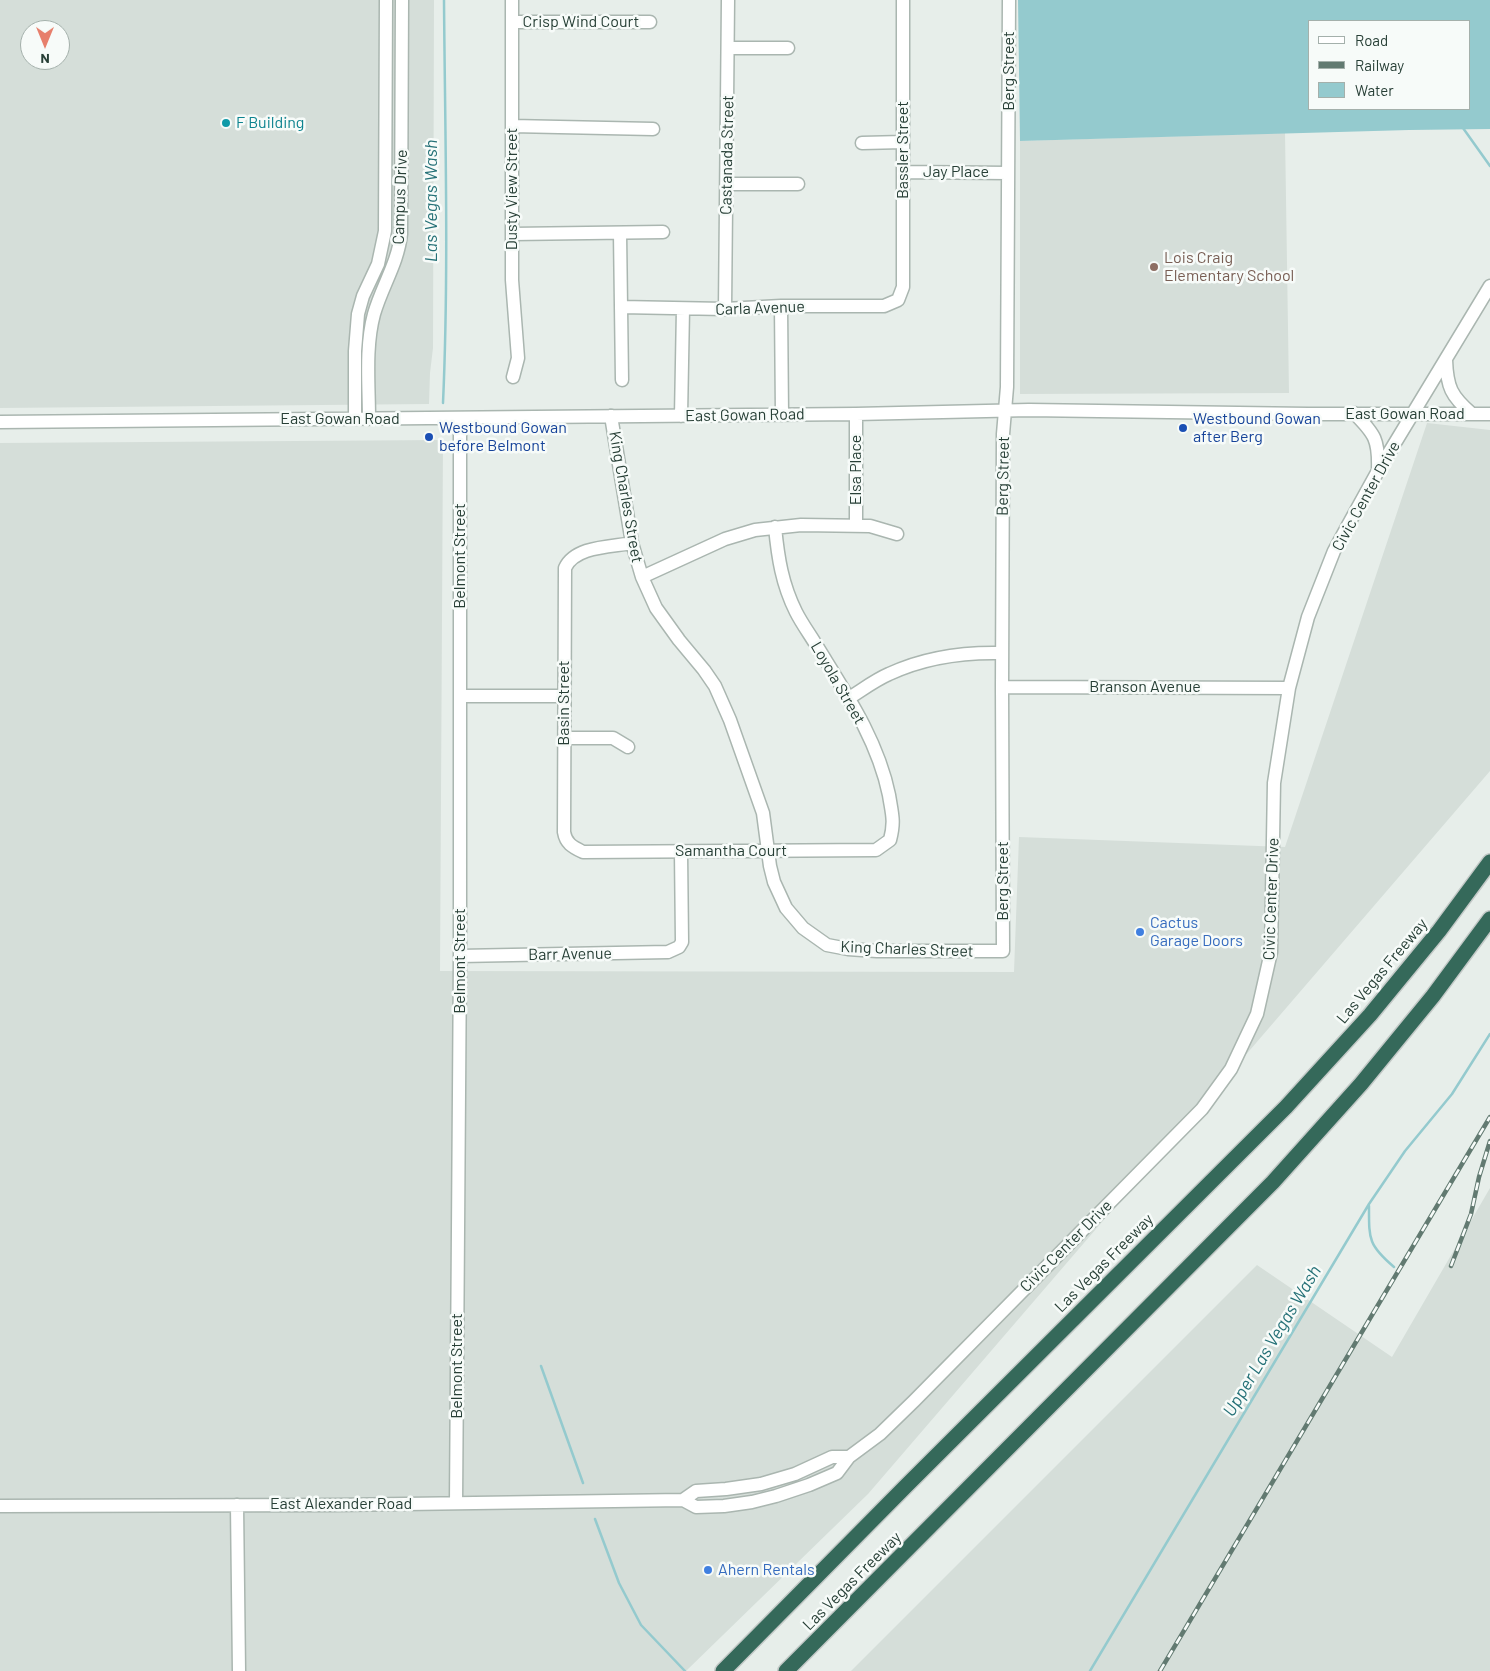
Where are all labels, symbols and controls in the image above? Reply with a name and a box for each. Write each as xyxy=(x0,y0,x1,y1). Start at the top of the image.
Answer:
street label: Crisp Wind Court xyxy=(523,12,639,32)
north arrow xyxy=(20,20,70,70)
legend xyxy=(1308,20,1470,110)
street label: Berg Street xyxy=(999,31,1019,111)
text: Road xyxy=(1355,31,1388,49)
text: N xyxy=(40,51,50,68)
text: Railway xyxy=(1355,56,1404,74)
text: Water xyxy=(1355,81,1394,99)
street label: Castanada Street xyxy=(716,95,738,215)
street label: Bassler Street xyxy=(893,101,913,199)
place label: F Building xyxy=(236,113,304,133)
marker: F Building xyxy=(220,117,232,129)
street label: Dusty View Street xyxy=(502,128,522,250)
water label: Las Vegas Wash xyxy=(420,140,442,262)
street label: Campus Drive xyxy=(389,149,411,245)
street label: Jay Place xyxy=(923,162,989,182)
place label: Lois Craig Elementary School xyxy=(1164,248,1294,286)
marker: Lois Craig Elementary School xyxy=(1148,261,1160,273)
street label: Carla Avenue xyxy=(715,297,805,319)
street label: East Gowan Road xyxy=(685,404,805,426)
street label: East Gowan Road xyxy=(1345,404,1465,424)
street label: East Gowan Road xyxy=(280,409,400,429)
place label: Westbound Gowan after Berg xyxy=(1193,409,1321,447)
place label: Westbound Gowan before Belmont xyxy=(439,418,567,456)
marker: Westbound Gowan after Berg xyxy=(1177,422,1189,434)
street label: King Charles Street xyxy=(605,430,647,564)
marker: Westbound Gowan before Belmont xyxy=(423,431,435,443)
street label: Elsa Place xyxy=(846,435,866,505)
street label: Berg Street xyxy=(993,436,1013,516)
street label: Civic Center Drive xyxy=(1328,438,1404,554)
street label: Belmont Street xyxy=(450,503,470,609)
street label: Loyola Street xyxy=(807,638,869,728)
street label: Basin Street xyxy=(554,660,574,746)
street label: Branson Avenue xyxy=(1089,677,1201,697)
street label: Civic Center Drive xyxy=(1259,837,1283,961)
street label: Samantha Court xyxy=(675,841,787,861)
street label: Berg Street xyxy=(993,841,1013,921)
street label: Belmont Street xyxy=(450,908,470,1014)
place label: Cactus Garage Doors xyxy=(1150,913,1243,951)
street label: Las Vegas Freeway xyxy=(1332,915,1432,1027)
marker: Cactus Garage Doors xyxy=(1134,926,1146,938)
street label: King Charles Street xyxy=(840,937,974,961)
street label: Barr Avenue xyxy=(528,944,612,964)
street label: Civic Center Drive xyxy=(1016,1196,1116,1296)
street label: Las Vegas Freeway xyxy=(1051,1210,1157,1316)
water label: Upper Las Vegas Wash xyxy=(1218,1262,1326,1420)
street label: Belmont Street xyxy=(447,1313,467,1419)
street label: East Alexander Road xyxy=(270,1494,412,1514)
street label: Las Vegas Freeway xyxy=(799,1528,905,1634)
place label: Ahern Rentals xyxy=(718,1560,815,1580)
marker: Ahern Rentals xyxy=(702,1564,714,1576)

